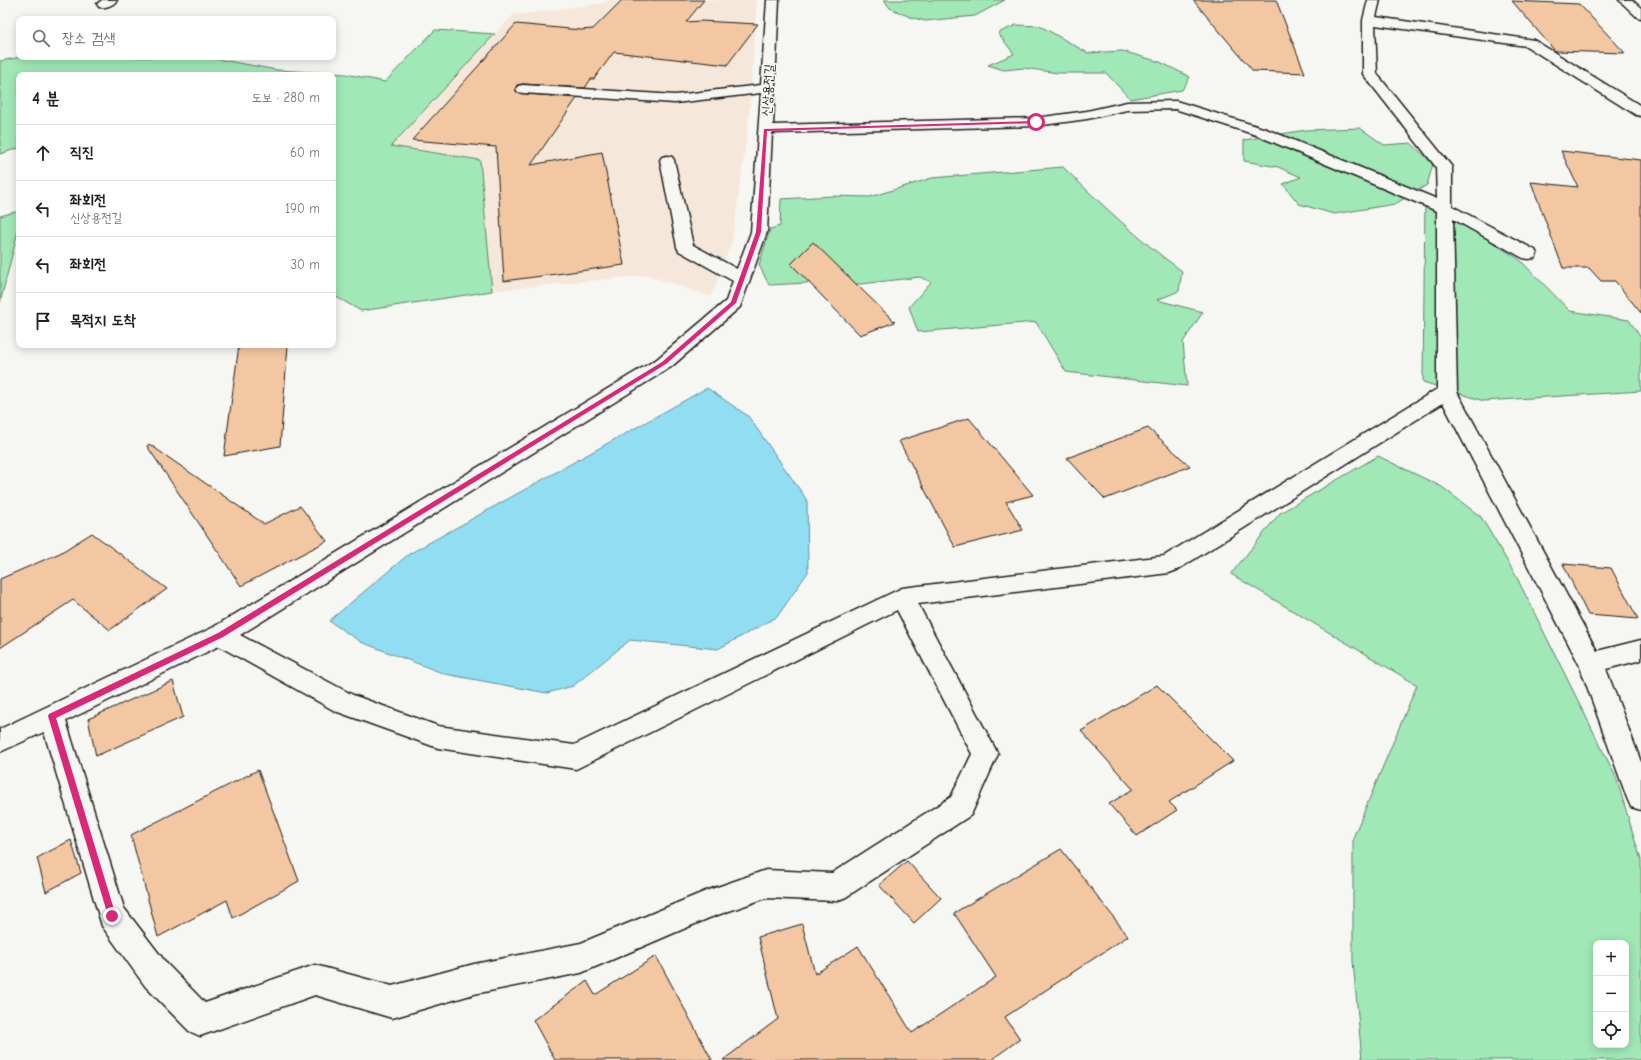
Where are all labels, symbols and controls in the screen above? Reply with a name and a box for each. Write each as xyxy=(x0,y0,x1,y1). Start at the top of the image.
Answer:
search box xyxy=(16,16,336,60)
icon: search xyxy=(30,27,52,49)
text: 장소 검색 xyxy=(62,29,115,47)
street label: 신상용전길 xyxy=(758,63,777,117)
text: 4 분 xyxy=(32,89,60,108)
text: 도보 · 280 m xyxy=(252,90,320,105)
route start xyxy=(1027,113,1045,131)
icon: ahead xyxy=(32,142,54,164)
text: 직진 xyxy=(70,143,94,161)
text: 60 m xyxy=(290,145,320,160)
text: 좌회전 xyxy=(70,191,106,209)
icon: left xyxy=(32,198,54,220)
text: 190 m xyxy=(285,201,320,216)
text: 신상용전길 xyxy=(70,210,122,225)
icon: left xyxy=(32,254,54,276)
text: 좌회전 xyxy=(70,255,106,273)
text: 30 m xyxy=(290,257,320,272)
icon: arrive xyxy=(32,310,54,332)
text: 목적지 도착 xyxy=(70,311,136,329)
route end xyxy=(103,907,121,925)
map controls xyxy=(1593,940,1629,1048)
button: + xyxy=(1593,940,1629,976)
button: − xyxy=(1593,976,1629,1012)
button: locate xyxy=(1593,1012,1629,1048)

